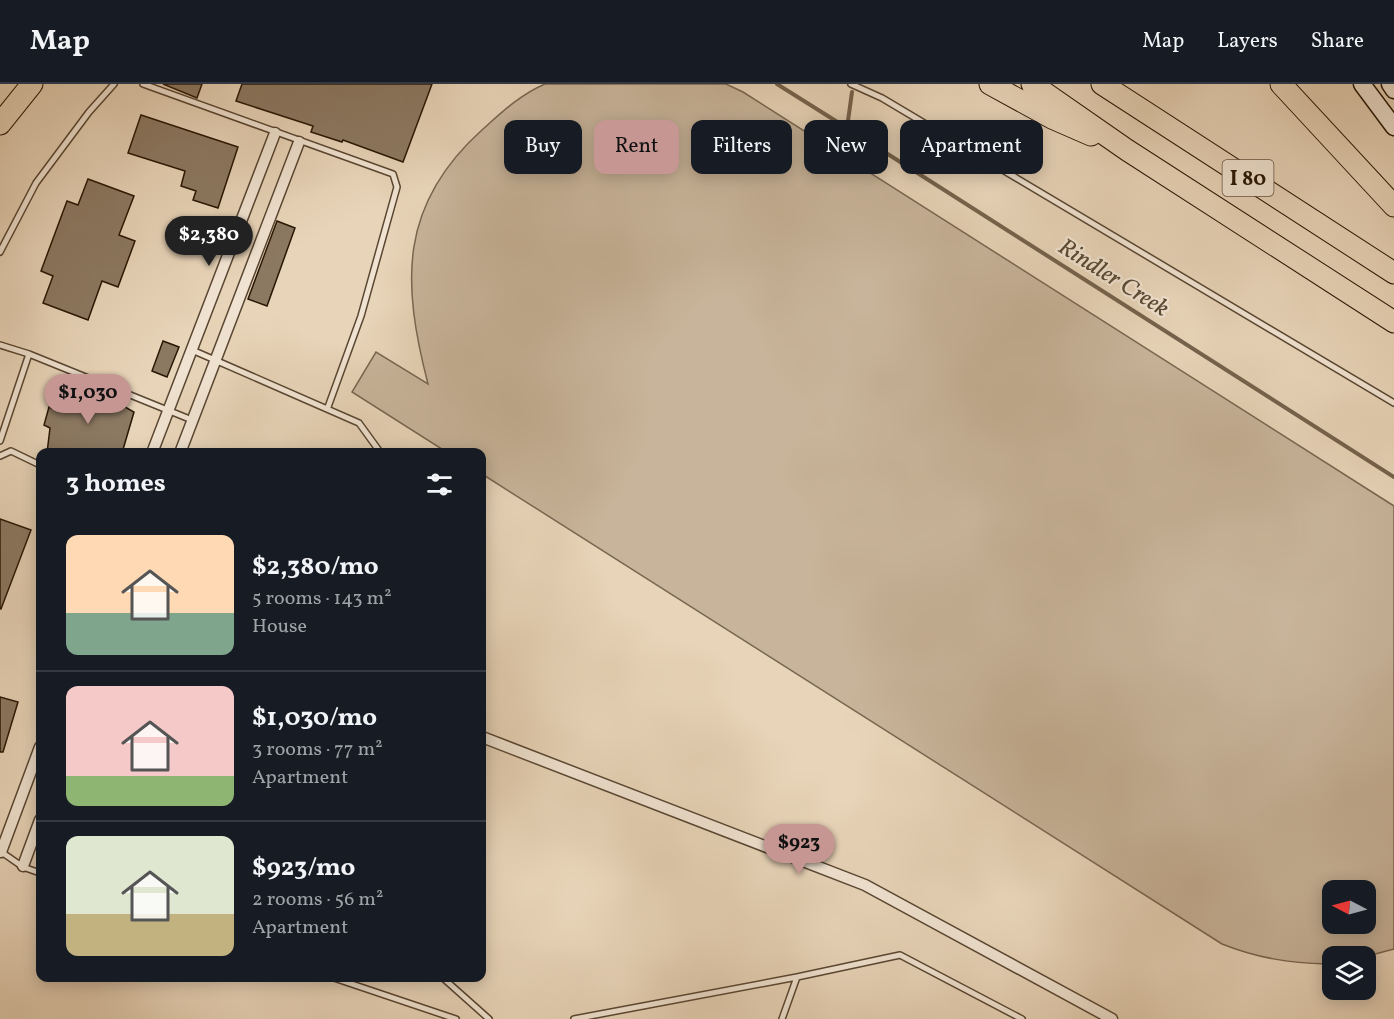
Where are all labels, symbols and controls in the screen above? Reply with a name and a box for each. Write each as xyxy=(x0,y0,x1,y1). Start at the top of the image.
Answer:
text: Map xyxy=(30,22,90,61)
text: Map xyxy=(1142,27,1184,56)
text: Layers xyxy=(1217,27,1278,56)
text: Share xyxy=(1311,27,1364,56)
chip: Buy xyxy=(504,120,582,174)
chip: Rent xyxy=(594,120,679,174)
chip: Filters xyxy=(691,120,792,174)
chip: New xyxy=(804,120,888,174)
chip: Apartment xyxy=(900,120,1043,174)
road number: I 80 xyxy=(1222,160,1274,196)
pin: $2,380 xyxy=(160,216,258,267)
text: $2,380 xyxy=(179,221,239,249)
water label: Rindler Creek xyxy=(1051,231,1175,326)
pin: $1,030 xyxy=(39,374,137,425)
text: $1,030 xyxy=(58,379,118,407)
text: 3 homes xyxy=(66,466,166,502)
icon: filters xyxy=(423,468,456,501)
text: $2,380/mo xyxy=(252,549,379,585)
icon: home xyxy=(114,559,186,631)
text: 5 rooms · 143 m² xyxy=(252,585,392,613)
text: House xyxy=(252,613,307,641)
text: $1,030/mo xyxy=(252,700,377,736)
icon: home xyxy=(114,710,186,782)
text: 3 rooms · 77 m² xyxy=(252,736,383,764)
text: Apartment xyxy=(252,764,348,792)
pin: $923 xyxy=(763,824,835,875)
text: $923 xyxy=(778,829,820,857)
text: $923/mo xyxy=(252,850,355,886)
icon: home xyxy=(114,860,186,932)
north arrow xyxy=(1322,880,1376,934)
map controls xyxy=(1322,880,1376,1000)
text: 2 rooms · 56 m² xyxy=(252,886,383,914)
text: Apartment xyxy=(252,914,348,942)
button: layers xyxy=(1322,946,1376,1000)

